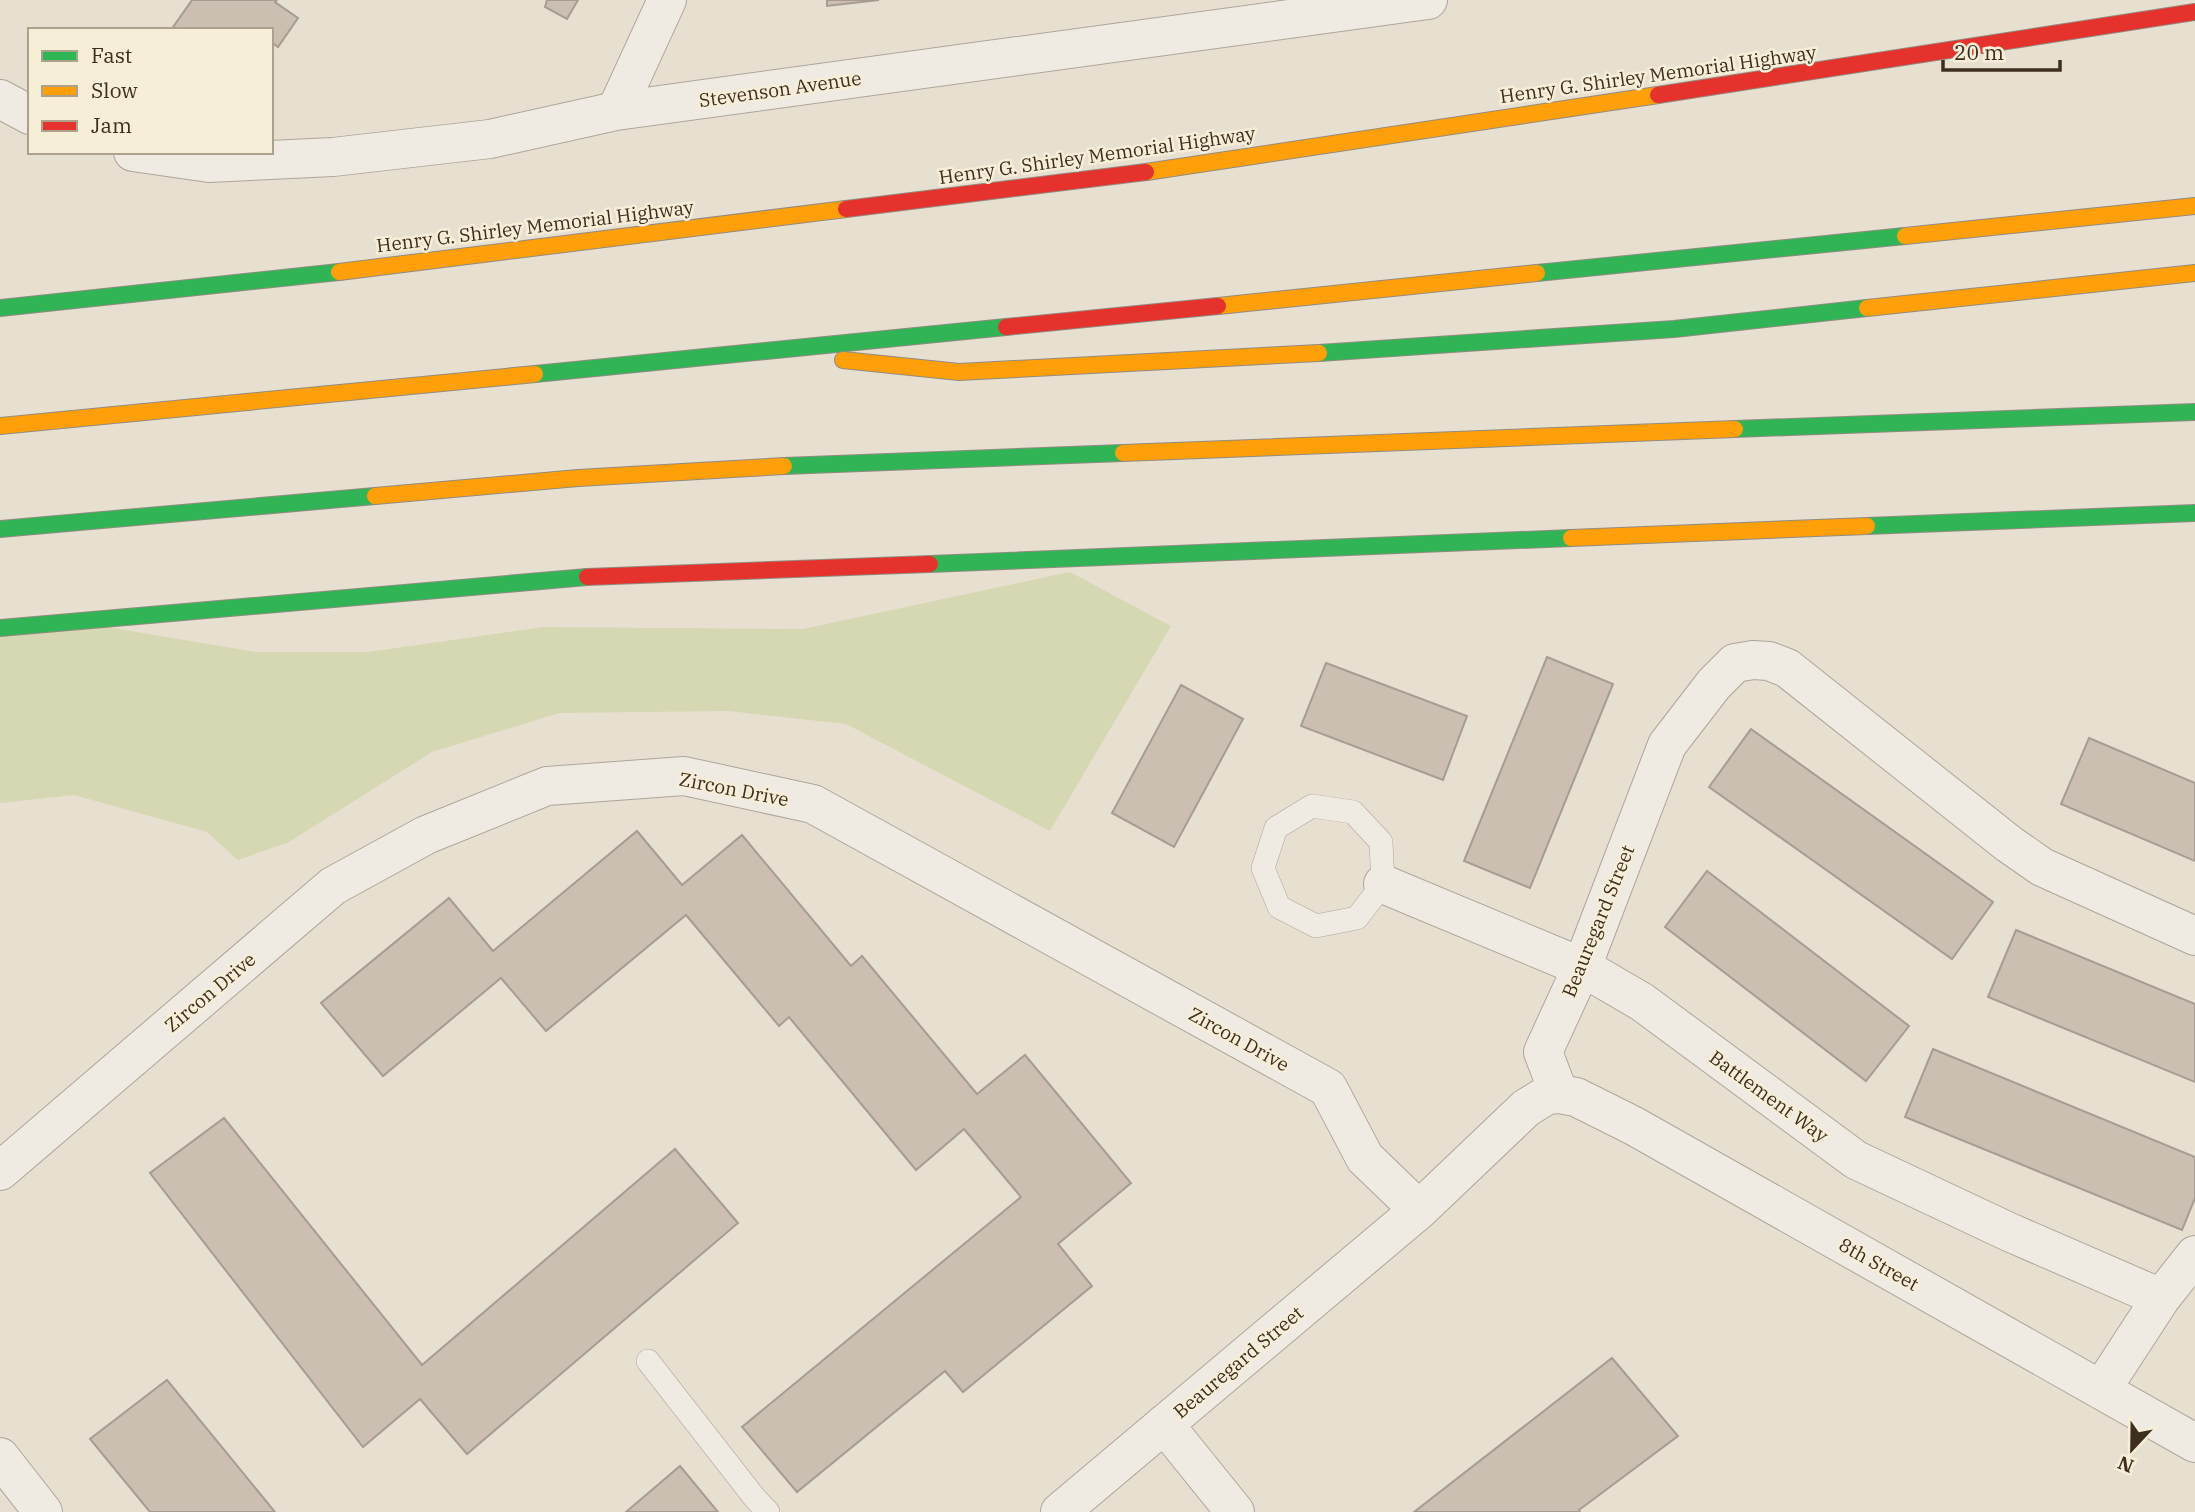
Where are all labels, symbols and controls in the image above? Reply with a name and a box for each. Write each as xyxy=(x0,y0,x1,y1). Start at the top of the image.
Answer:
legend xyxy=(28,28,273,154)
scale bar xyxy=(1943,28,2060,72)
text: 20 m xyxy=(1954,38,2004,66)
street label: Henry G. Shirley Memorial Highway xyxy=(1498,40,1819,108)
text: Fast xyxy=(91,41,132,69)
street label: Stevenson Avenue xyxy=(697,66,863,112)
text: Slow xyxy=(91,76,138,104)
text: Jam xyxy=(91,111,132,139)
street label: Henry G. Shirley Memorial Highway xyxy=(937,121,1258,189)
street label: Henry G. Shirley Memorial Highway xyxy=(375,195,696,257)
street label: Zircon Drive xyxy=(677,767,791,811)
street label: Beauregard Street xyxy=(1557,841,1640,1001)
street label: Zircon Drive xyxy=(160,947,260,1037)
street label: Zircon Drive xyxy=(1184,1002,1294,1076)
street label: Battlement Way xyxy=(1705,1045,1834,1148)
street label: 8th Street xyxy=(1835,1232,1923,1296)
street label: Beauregard Street xyxy=(1168,1301,1308,1423)
north arrow xyxy=(2097,1414,2167,1484)
text: N xyxy=(2114,1451,2137,1479)

